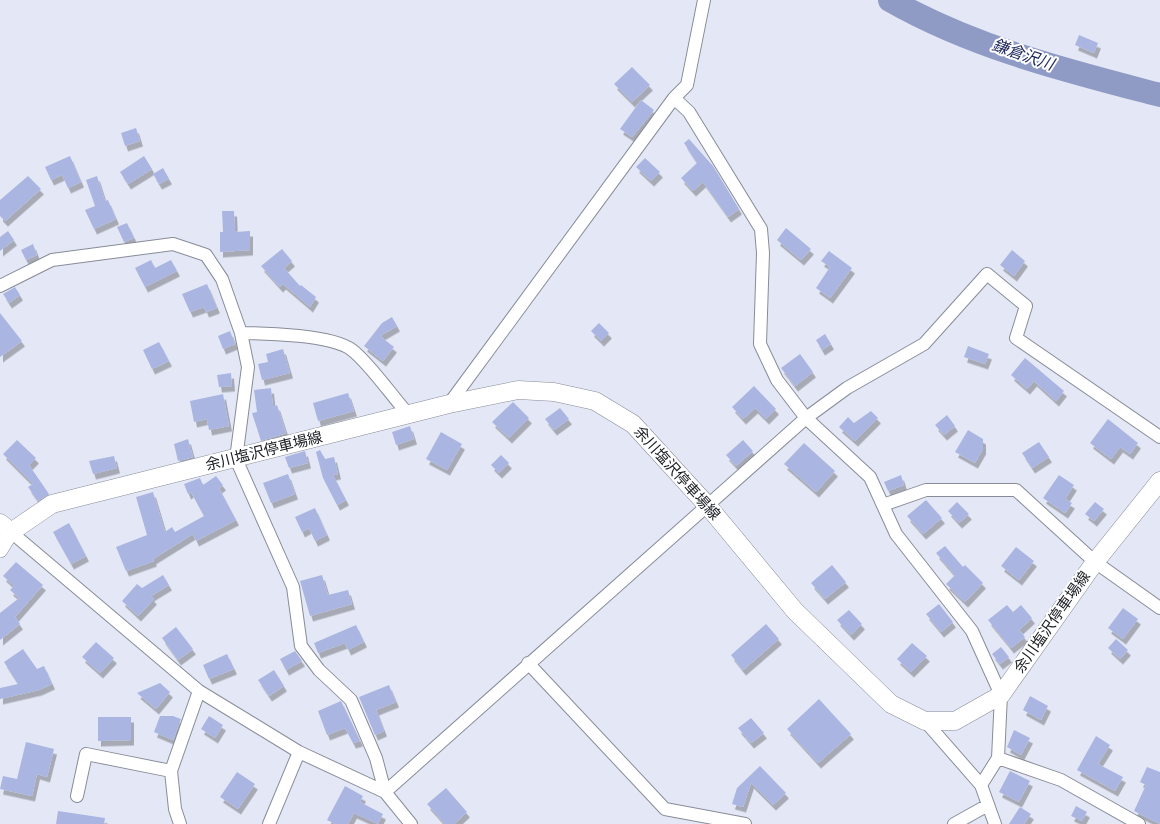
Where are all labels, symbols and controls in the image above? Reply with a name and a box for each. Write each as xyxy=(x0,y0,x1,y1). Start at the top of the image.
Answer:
water label: 鎌倉沢川 xyxy=(989,35,1058,76)
street label: 余川塩沢停車場線 xyxy=(630,422,724,524)
street label: 余川塩沢停車場線 xyxy=(204,428,324,474)
street label: 余川塩沢停車場線 xyxy=(1010,568,1094,676)

